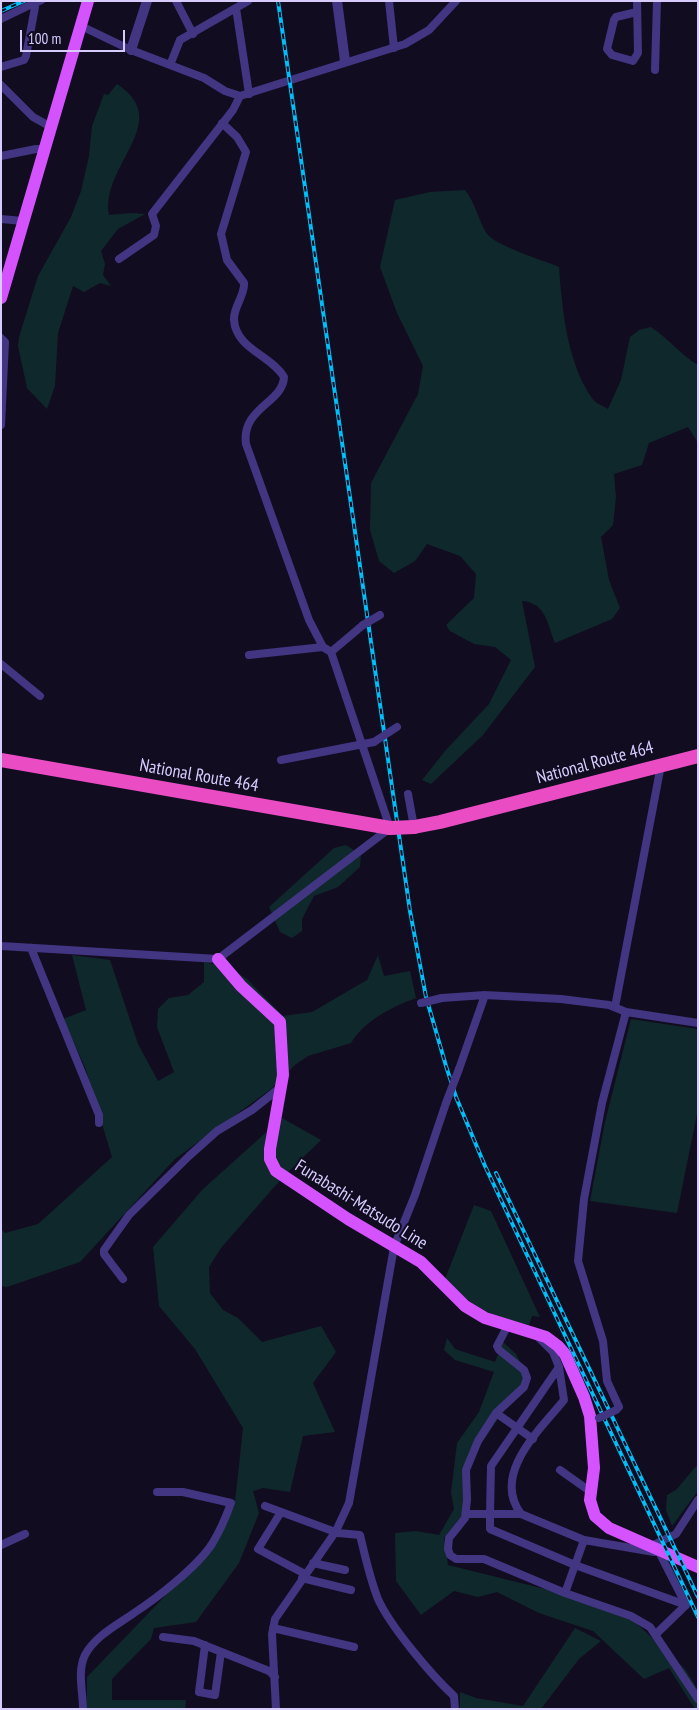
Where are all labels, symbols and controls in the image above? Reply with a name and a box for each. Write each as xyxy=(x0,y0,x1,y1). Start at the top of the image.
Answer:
scale bar xyxy=(22,20,128,52)
text: 100 m xyxy=(28,29,61,48)
street label: National Route 464 xyxy=(534,737,656,789)
street label: National Route 464 xyxy=(138,755,260,797)
street label: Funabashi-Matsudo Line xyxy=(291,1156,431,1254)

